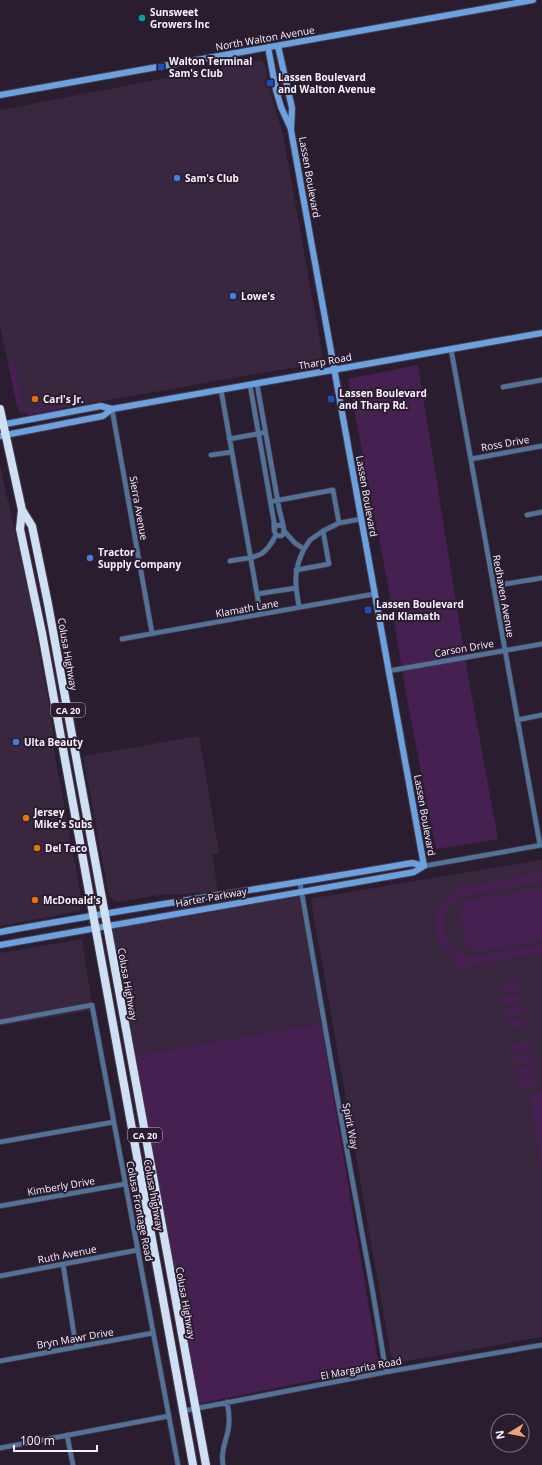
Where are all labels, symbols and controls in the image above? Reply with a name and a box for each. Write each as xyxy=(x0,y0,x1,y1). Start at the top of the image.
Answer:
place label: Sunsweet Growers Inc xyxy=(150,5,210,31)
marker: Sunsweet Growers Inc xyxy=(137,13,147,23)
street label: North Walton Avenue xyxy=(214,22,316,54)
place label: Walton Terminal Sam's Club xyxy=(169,54,252,80)
marker: Walton Terminal Sam's Club xyxy=(156,62,166,72)
place label: Lassen Boulevard and Walton Avenue xyxy=(278,70,376,96)
marker: Lassen Boulevard and Walton Avenue xyxy=(265,78,275,88)
street label: Lassen Boulevard xyxy=(296,135,324,219)
place label: Sam's Club xyxy=(185,171,239,185)
marker: Sam's Club xyxy=(172,173,182,183)
place label: Lowe's xyxy=(241,289,275,303)
marker: Lowe's xyxy=(228,291,238,301)
street label: Tharp Road xyxy=(297,349,353,373)
place label: Lassen Boulevard and Tharp Rd. xyxy=(339,386,427,412)
place label: Carl's Jr. xyxy=(43,392,84,406)
marker: Carl's Jr. xyxy=(30,394,40,404)
marker: Lassen Boulevard and Tharp Rd. xyxy=(326,394,336,404)
street label: Ross Drive xyxy=(480,432,531,454)
street label: Lassen Boulevard xyxy=(353,454,381,538)
street label: Sierra Avenue xyxy=(126,475,152,541)
place label: Tractor Supply Company xyxy=(98,545,181,571)
marker: Tractor Supply Company xyxy=(85,553,95,563)
street label: Redhaven Avenue xyxy=(490,554,518,639)
street label: Klamath Lane xyxy=(214,595,280,620)
place label: Lassen Boulevard and Klamath xyxy=(376,597,464,623)
marker: Lassen Boulevard and Klamath xyxy=(363,605,373,615)
street label: Colusa Highway xyxy=(55,617,81,692)
street label: Carson Drive xyxy=(433,636,495,660)
road number: CA 20 xyxy=(51,703,85,717)
place label: Ulta Beauty xyxy=(24,735,83,749)
marker: Ulta Beauty xyxy=(11,737,21,747)
street label: Lassen Boulevard xyxy=(411,773,439,857)
place label: Jersey Mike's Subs xyxy=(33,805,92,831)
marker: Jersey Mike's Subs xyxy=(21,813,31,823)
place label: Del Taco xyxy=(45,841,87,855)
marker: Del Taco xyxy=(32,843,42,853)
street label: Harter Parkway xyxy=(174,884,249,910)
place label: McDonald's xyxy=(43,893,101,907)
marker: McDonald's xyxy=(30,895,40,905)
street label: Colusa Highway xyxy=(115,947,141,1022)
street label: Spirit Way xyxy=(340,1102,363,1151)
road number: CA 20 xyxy=(128,1128,162,1142)
street label: Colusa highway xyxy=(141,1158,167,1233)
street label: Colusa Frontage Road xyxy=(123,1160,157,1262)
street label: Kimberly Drive xyxy=(26,1173,96,1199)
street label: Ruth Avenue xyxy=(36,1241,98,1267)
street label: Colusa Highway xyxy=(173,1266,199,1341)
street label: Bryn Mawr Drive xyxy=(36,1324,115,1352)
street label: El Margarita Road xyxy=(319,1353,403,1383)
north arrow xyxy=(490,1413,530,1453)
scale bar xyxy=(14,1427,97,1453)
text: N xyxy=(491,1429,508,1441)
text: 100 m xyxy=(20,1432,55,1449)

